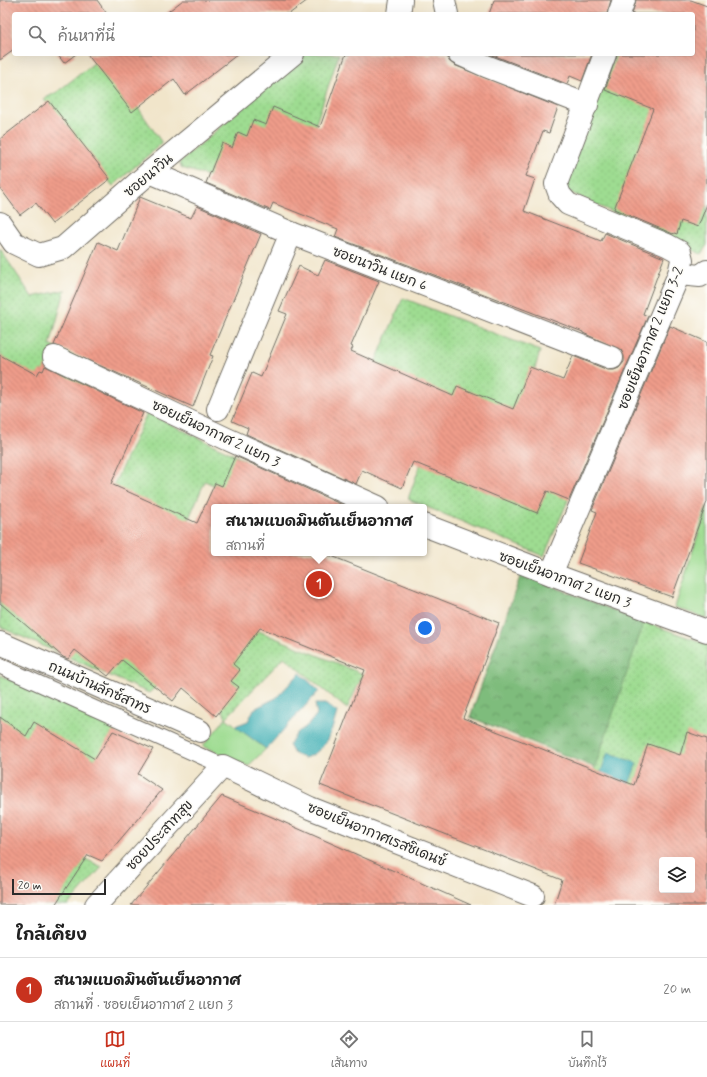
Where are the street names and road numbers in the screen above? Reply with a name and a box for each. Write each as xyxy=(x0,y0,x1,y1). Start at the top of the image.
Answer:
street label: ซอยนาวิน xyxy=(120,150,177,201)
street label: ซอยนาวิน แยก 6 xyxy=(330,243,430,295)
street label: ซอยเย็นอากาศ 2 แยก 3-2 xyxy=(613,264,688,413)
street label: ซอยเย็นอากาศ 2 แยก 3 xyxy=(149,395,283,472)
street label: ซอยเย็นอากาศ 2 แยก 3 xyxy=(496,547,634,612)
street label: ถนนบ้านลักซ์สาทร xyxy=(46,656,154,719)
street label: ซอยประสาทสุข xyxy=(123,797,197,875)
street label: ซอยเย็นอากาศเรสซิเดนซ์ xyxy=(304,798,449,871)

